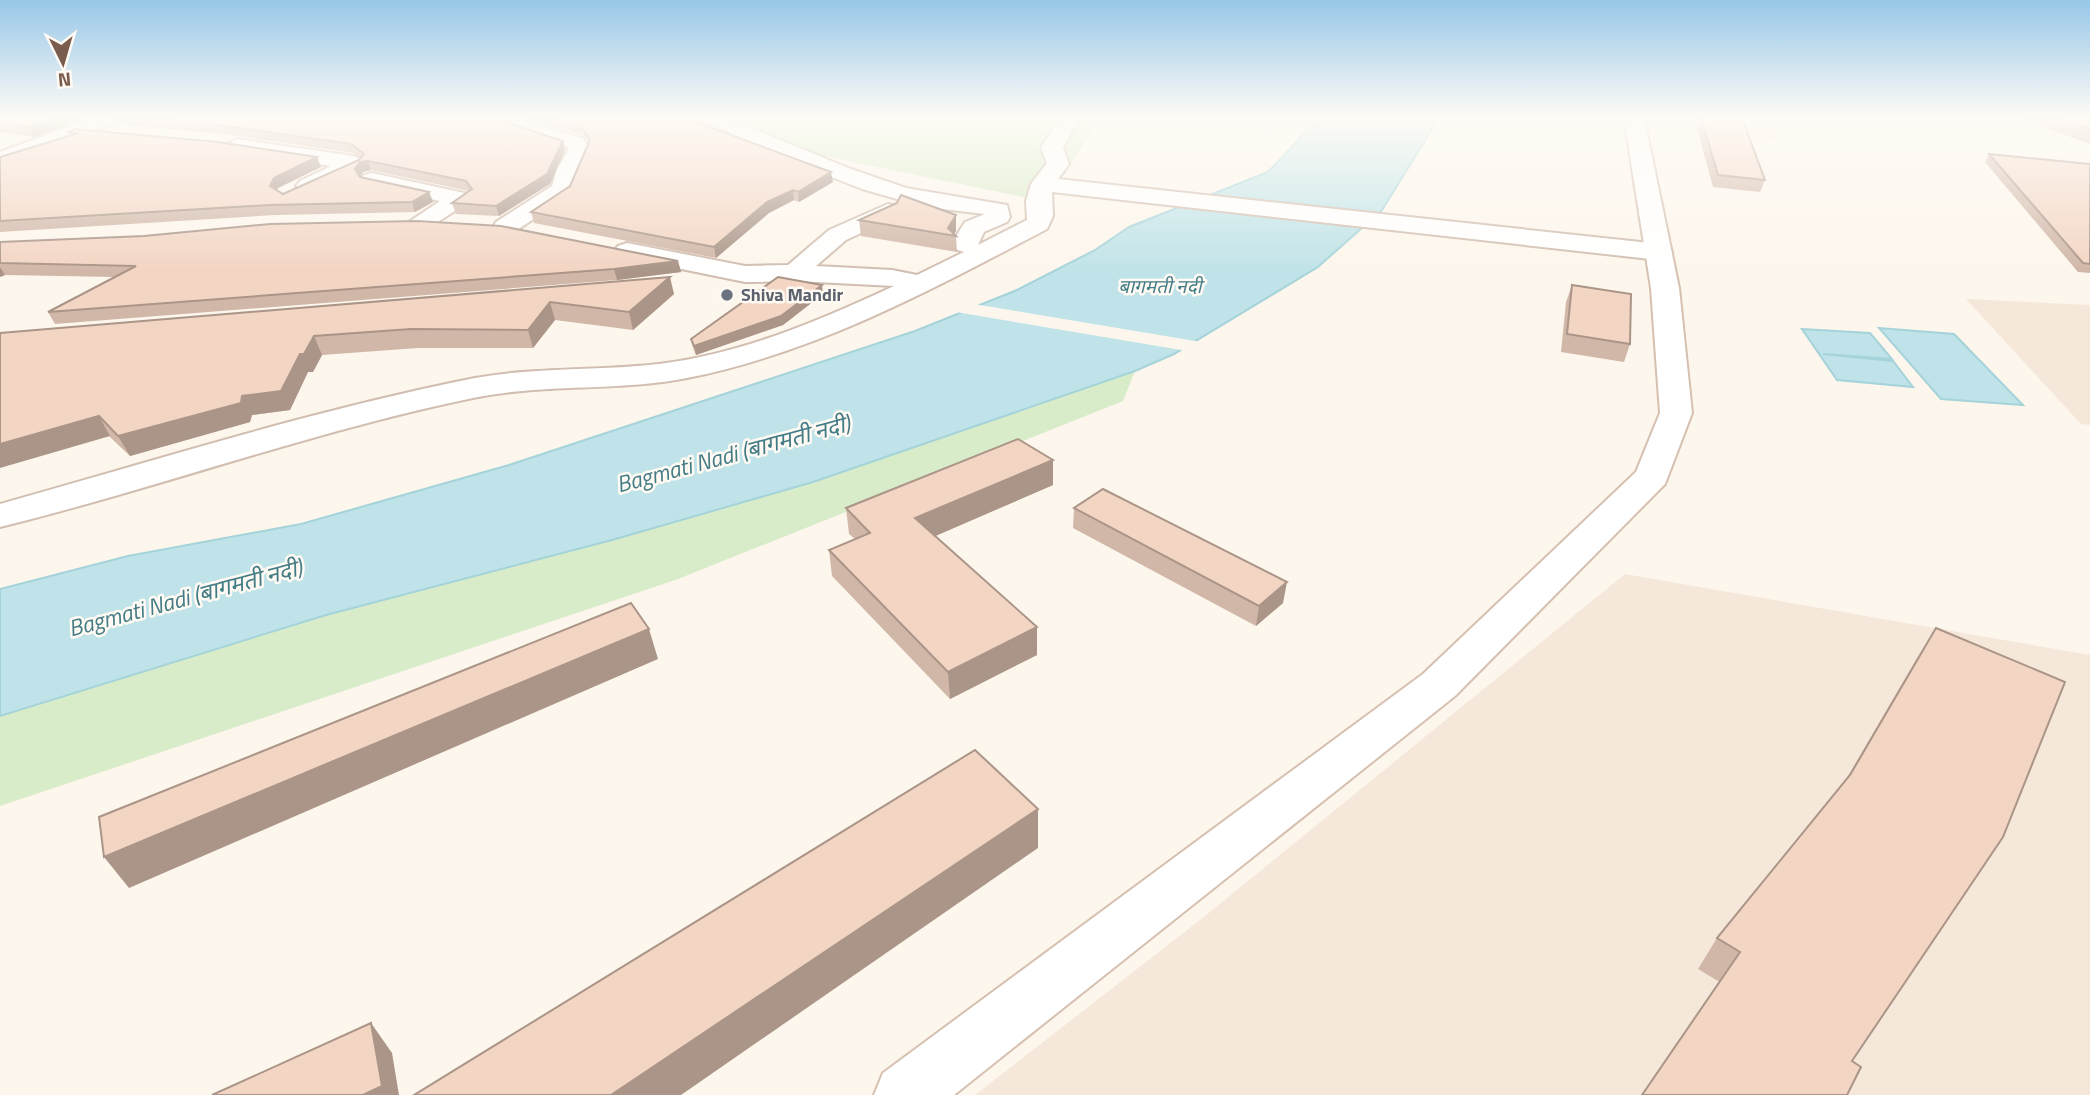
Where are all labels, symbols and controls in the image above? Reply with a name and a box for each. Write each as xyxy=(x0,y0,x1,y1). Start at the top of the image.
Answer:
north arrow xyxy=(28,28,98,98)
text: N xyxy=(57,65,72,95)
water label: बागमती नदी xyxy=(1118,271,1206,300)
place label: Shiva Mandir xyxy=(741,281,844,308)
marker: Shiva Mandir xyxy=(719,287,735,303)
water label: Bagmati Nadi (बागमती नदी) xyxy=(612,405,855,502)
water label: Bagmati Nadi (बागमती नदी) xyxy=(64,549,307,646)

